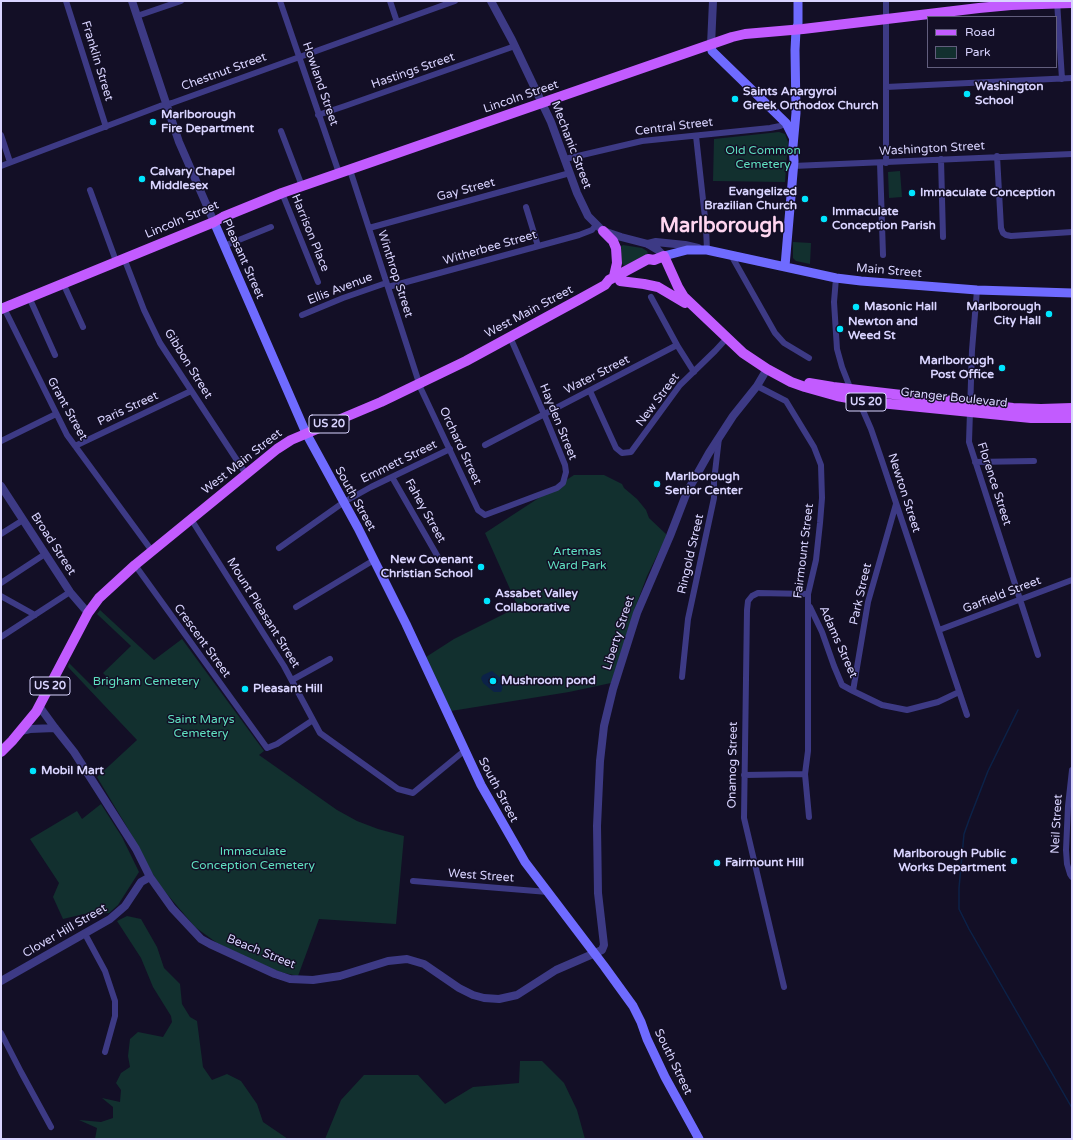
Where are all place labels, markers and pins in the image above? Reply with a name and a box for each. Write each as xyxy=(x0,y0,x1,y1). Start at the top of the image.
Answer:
place label: Washington School xyxy=(975,80,1043,108)
place label: Saints Anargyroi Greek Orthodox Church xyxy=(743,85,879,113)
marker: Washington School xyxy=(962,89,972,99)
marker: Saints Anargyroi Greek Orthodox Church xyxy=(730,94,740,104)
place label: Marlborough Fire Department xyxy=(161,108,254,136)
marker: Marlborough Fire Department xyxy=(148,117,158,127)
place label: Calvary Chapel Middlesex xyxy=(150,165,235,193)
marker: Calvary Chapel Middlesex xyxy=(137,174,147,184)
place label: Evangelized Brazilian Church xyxy=(704,185,797,213)
place label: Immaculate Conception xyxy=(920,186,1055,200)
marker: Immaculate Conception xyxy=(907,188,917,198)
marker: Evangelized Brazilian Church xyxy=(800,194,810,204)
place label: Immaculate Conception Parish xyxy=(832,205,936,233)
marker: Immaculate Conception Parish xyxy=(819,214,829,224)
place label: Masonic Hall xyxy=(864,300,937,314)
place label: Marlborough City Hall xyxy=(966,300,1041,328)
marker: Masonic Hall xyxy=(851,302,861,312)
marker: Marlborough City Hall xyxy=(1044,309,1054,319)
place label: Newton and Weed St xyxy=(848,315,918,343)
marker: Newton and Weed St xyxy=(835,324,845,334)
place label: Marlborough Post Office xyxy=(919,354,994,382)
marker: Marlborough Post Office xyxy=(997,363,1007,373)
place label: Marlborough Senior Center xyxy=(665,470,742,498)
marker: Marlborough Senior Center xyxy=(652,479,662,489)
place label: New Covenant Christian School xyxy=(381,553,473,581)
marker: New Covenant Christian School xyxy=(476,562,486,572)
place label: Assabet Valley Collaborative xyxy=(495,587,578,615)
marker: Assabet Valley Collaborative xyxy=(482,596,492,606)
place label: Mushroom pond xyxy=(501,674,596,688)
marker: Mushroom pond xyxy=(488,676,498,686)
place label: Pleasant Hill xyxy=(253,682,323,696)
marker: Pleasant Hill xyxy=(240,684,250,694)
place label: Mobil Mart xyxy=(41,764,104,778)
marker: Mobil Mart xyxy=(28,766,38,776)
place label: Marlborough Public Works Department xyxy=(893,847,1006,875)
place label: Fairmount Hill xyxy=(725,856,804,870)
marker: Marlborough Public Works Department xyxy=(1009,856,1019,866)
marker: Fairmount Hill xyxy=(712,858,722,868)

